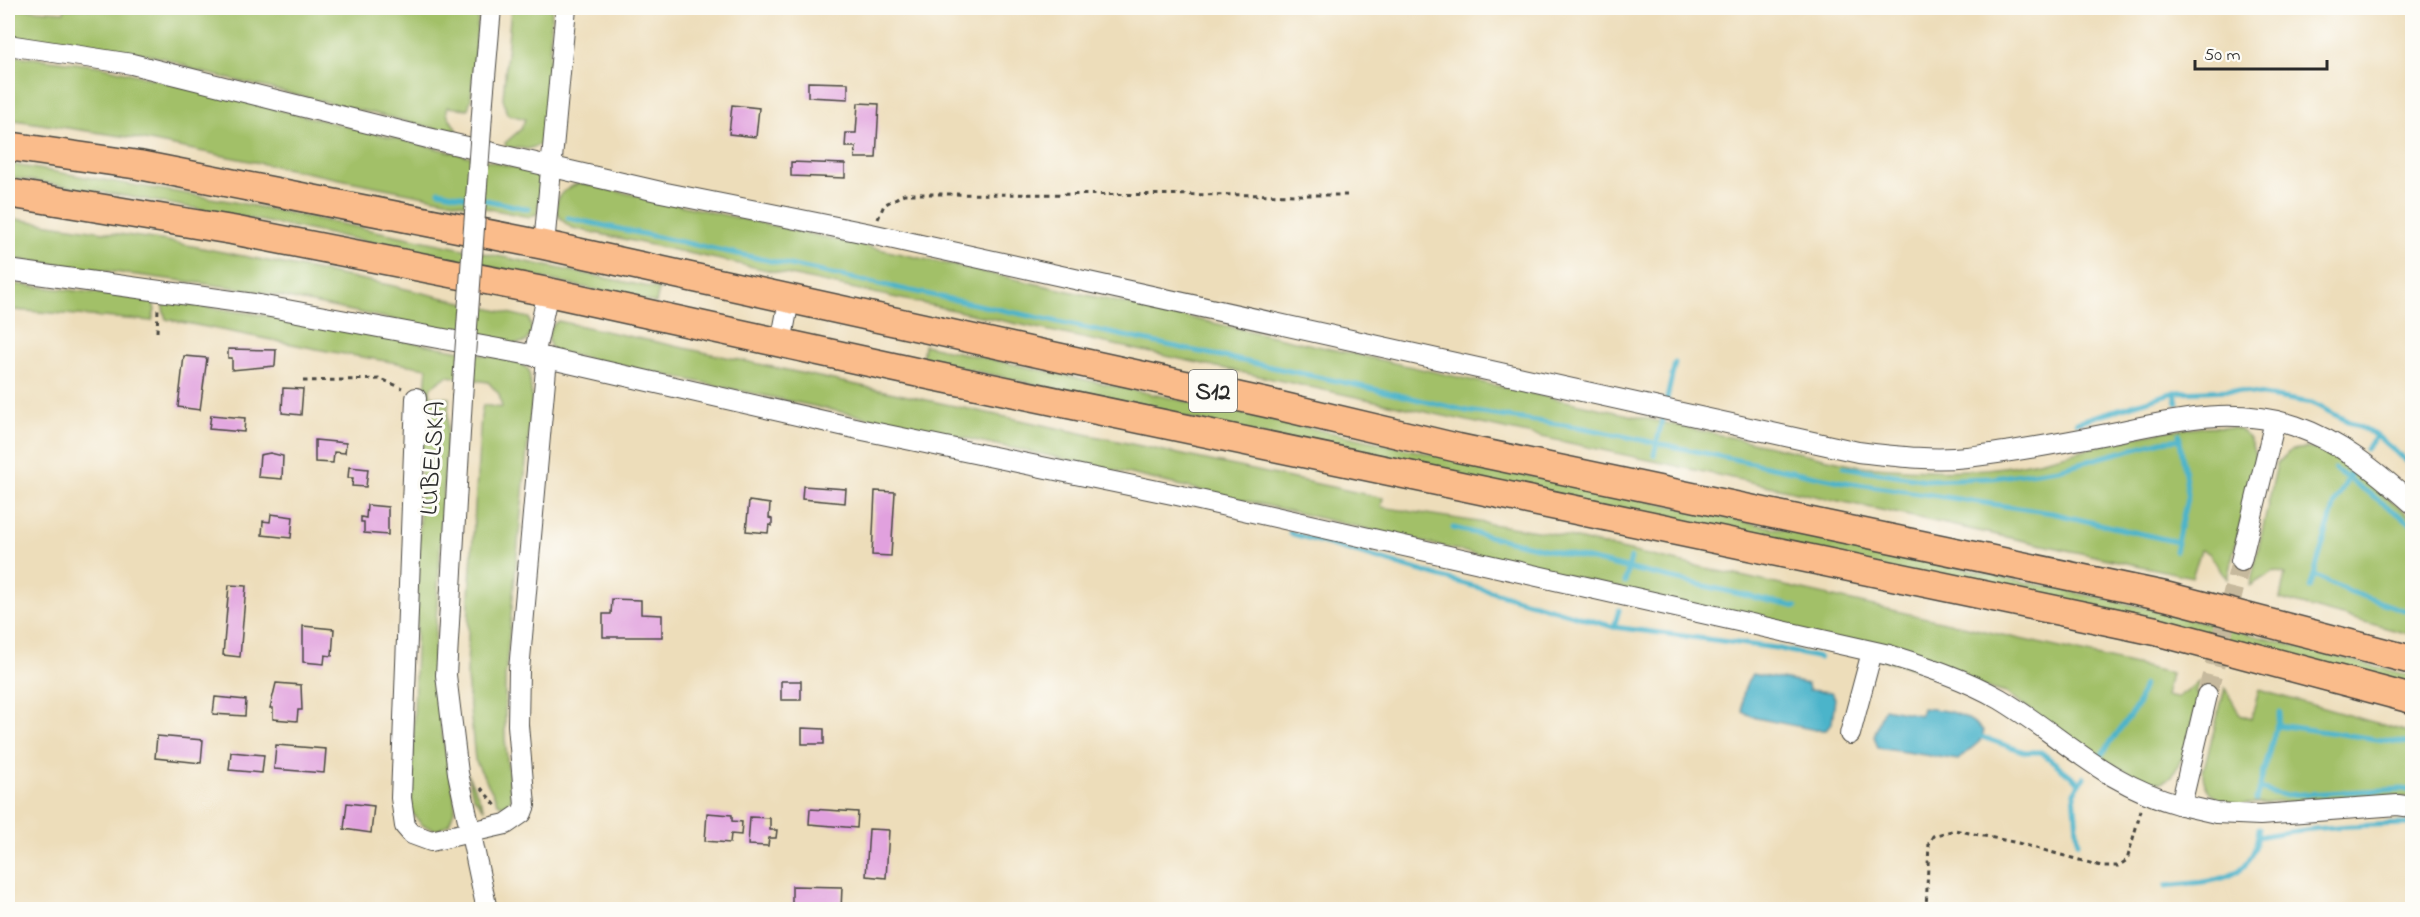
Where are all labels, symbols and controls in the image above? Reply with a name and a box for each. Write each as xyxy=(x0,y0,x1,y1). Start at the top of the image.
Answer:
scale bar xyxy=(2195,33,2327,71)
text: 50 m xyxy=(2204,43,2241,69)
road number: S12 xyxy=(1189,370,1237,412)
street label: LUBELSKA xyxy=(411,400,457,517)

